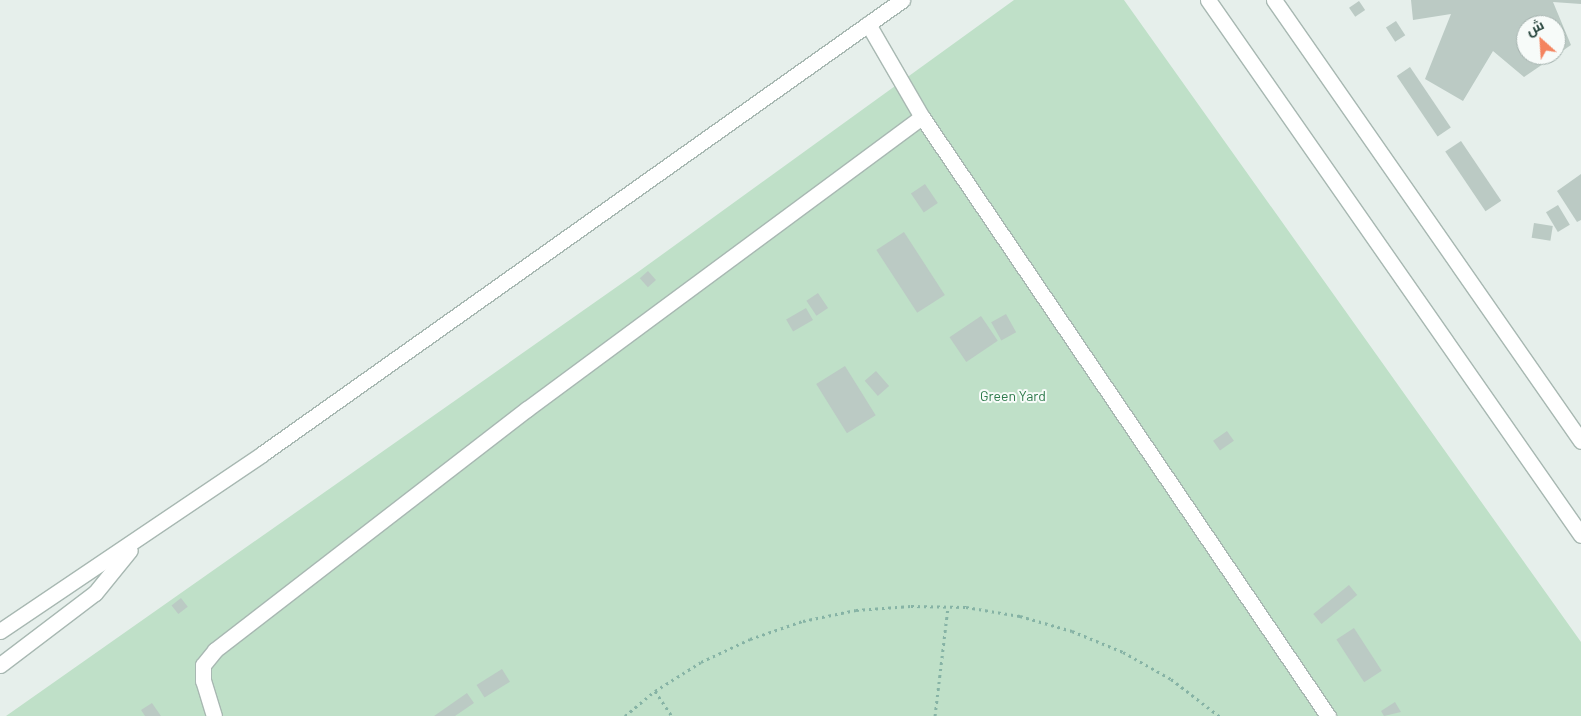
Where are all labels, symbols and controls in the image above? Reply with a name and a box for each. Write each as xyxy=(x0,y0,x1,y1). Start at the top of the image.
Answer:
north arrow xyxy=(1516,15,1566,65)
text: ش xyxy=(1523,15,1546,39)
park label: Green Yard xyxy=(980,388,1046,404)

